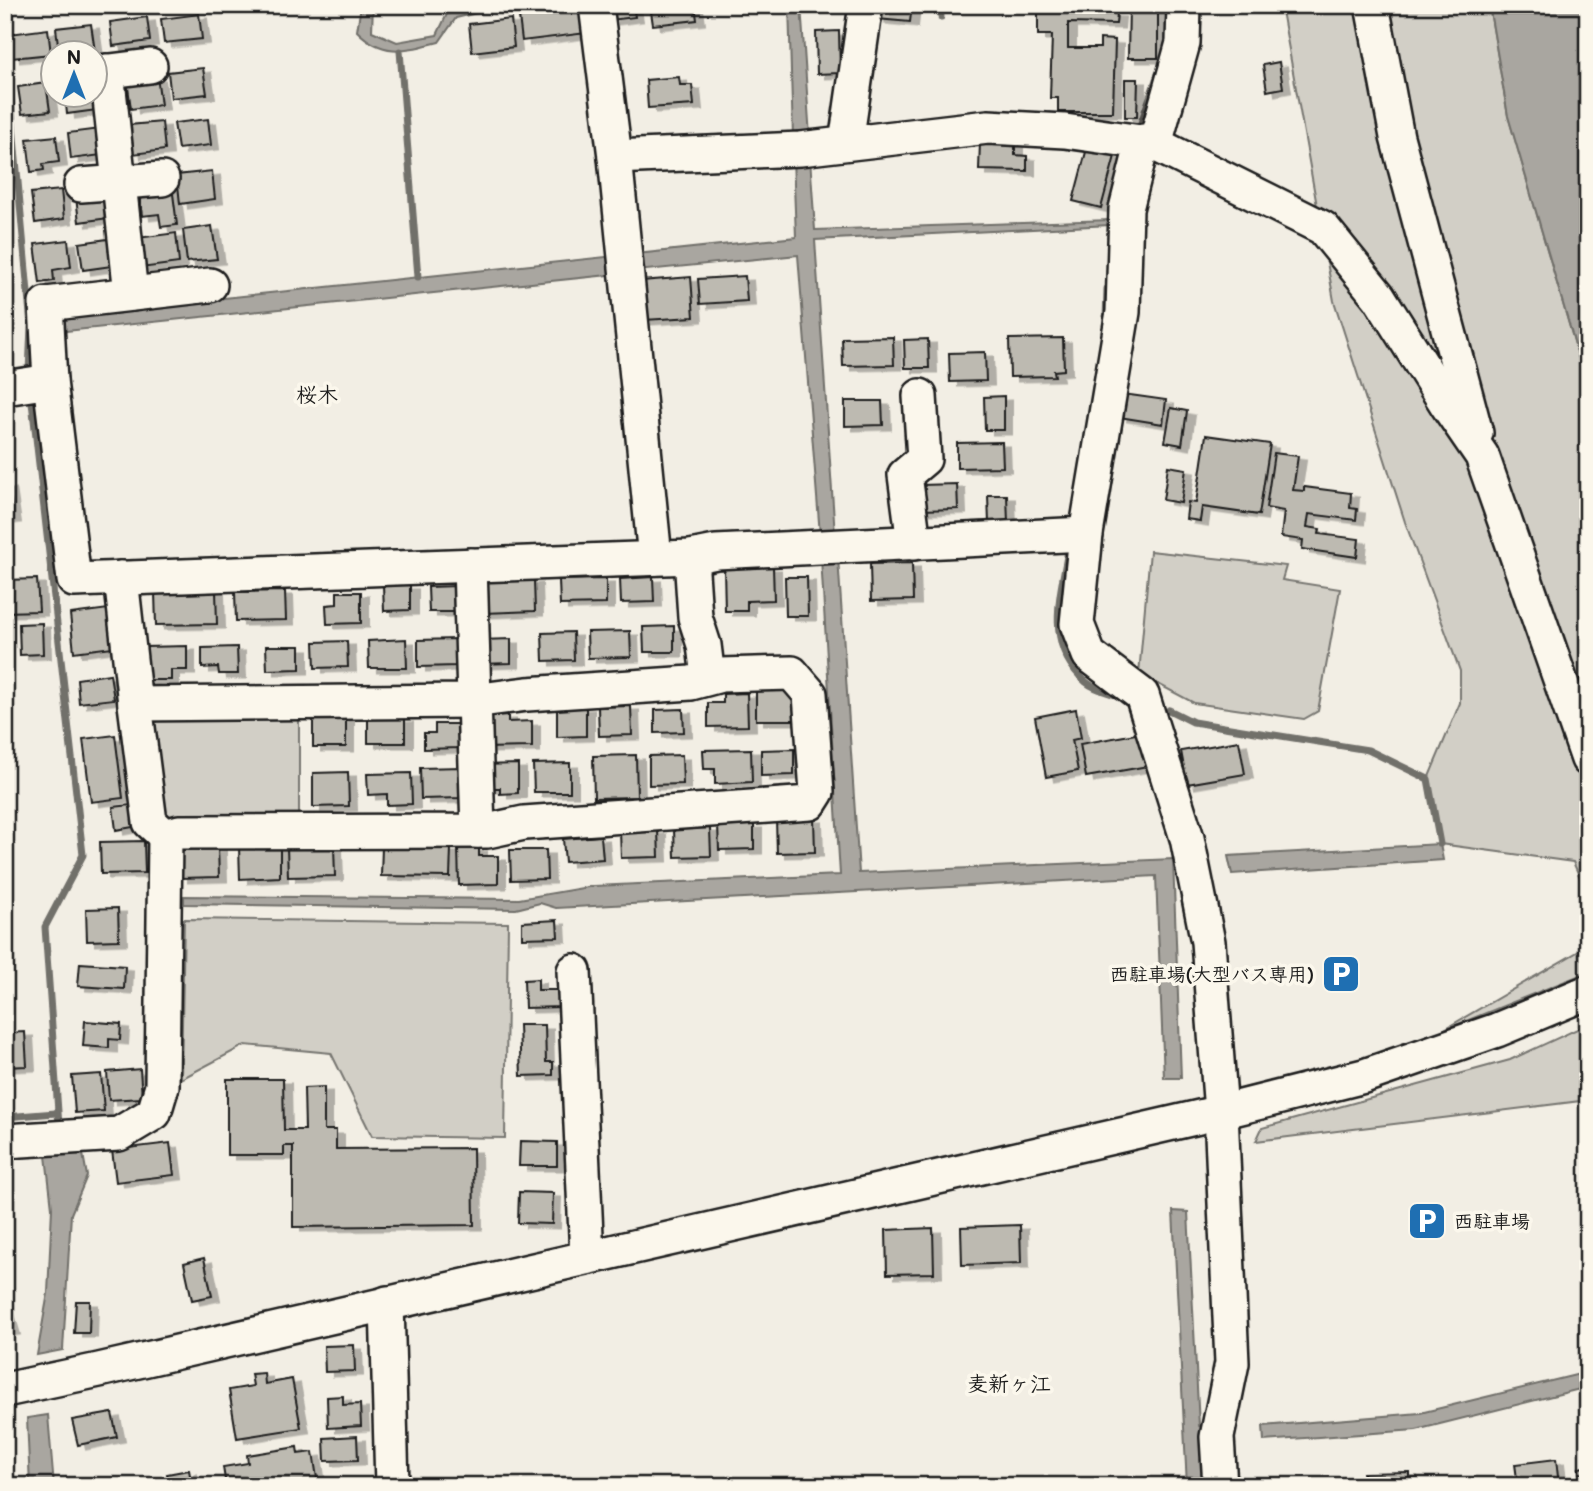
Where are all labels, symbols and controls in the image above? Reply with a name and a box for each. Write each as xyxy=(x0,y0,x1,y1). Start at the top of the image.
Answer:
north arrow xyxy=(38,38,108,108)
text: N xyxy=(67,44,81,69)
district label: 桜木 xyxy=(296,380,338,407)
parking icon: 西駐車場(大型バス専用) xyxy=(1320,953,1362,995)
place label: 西駐車場(大型バス専用) xyxy=(1110,961,1314,986)
parking icon: 西駐車場 xyxy=(1406,1200,1448,1242)
place label: 西駐車場 xyxy=(1454,1208,1530,1233)
district label: 麦新ヶ江 xyxy=(967,1369,1051,1396)

